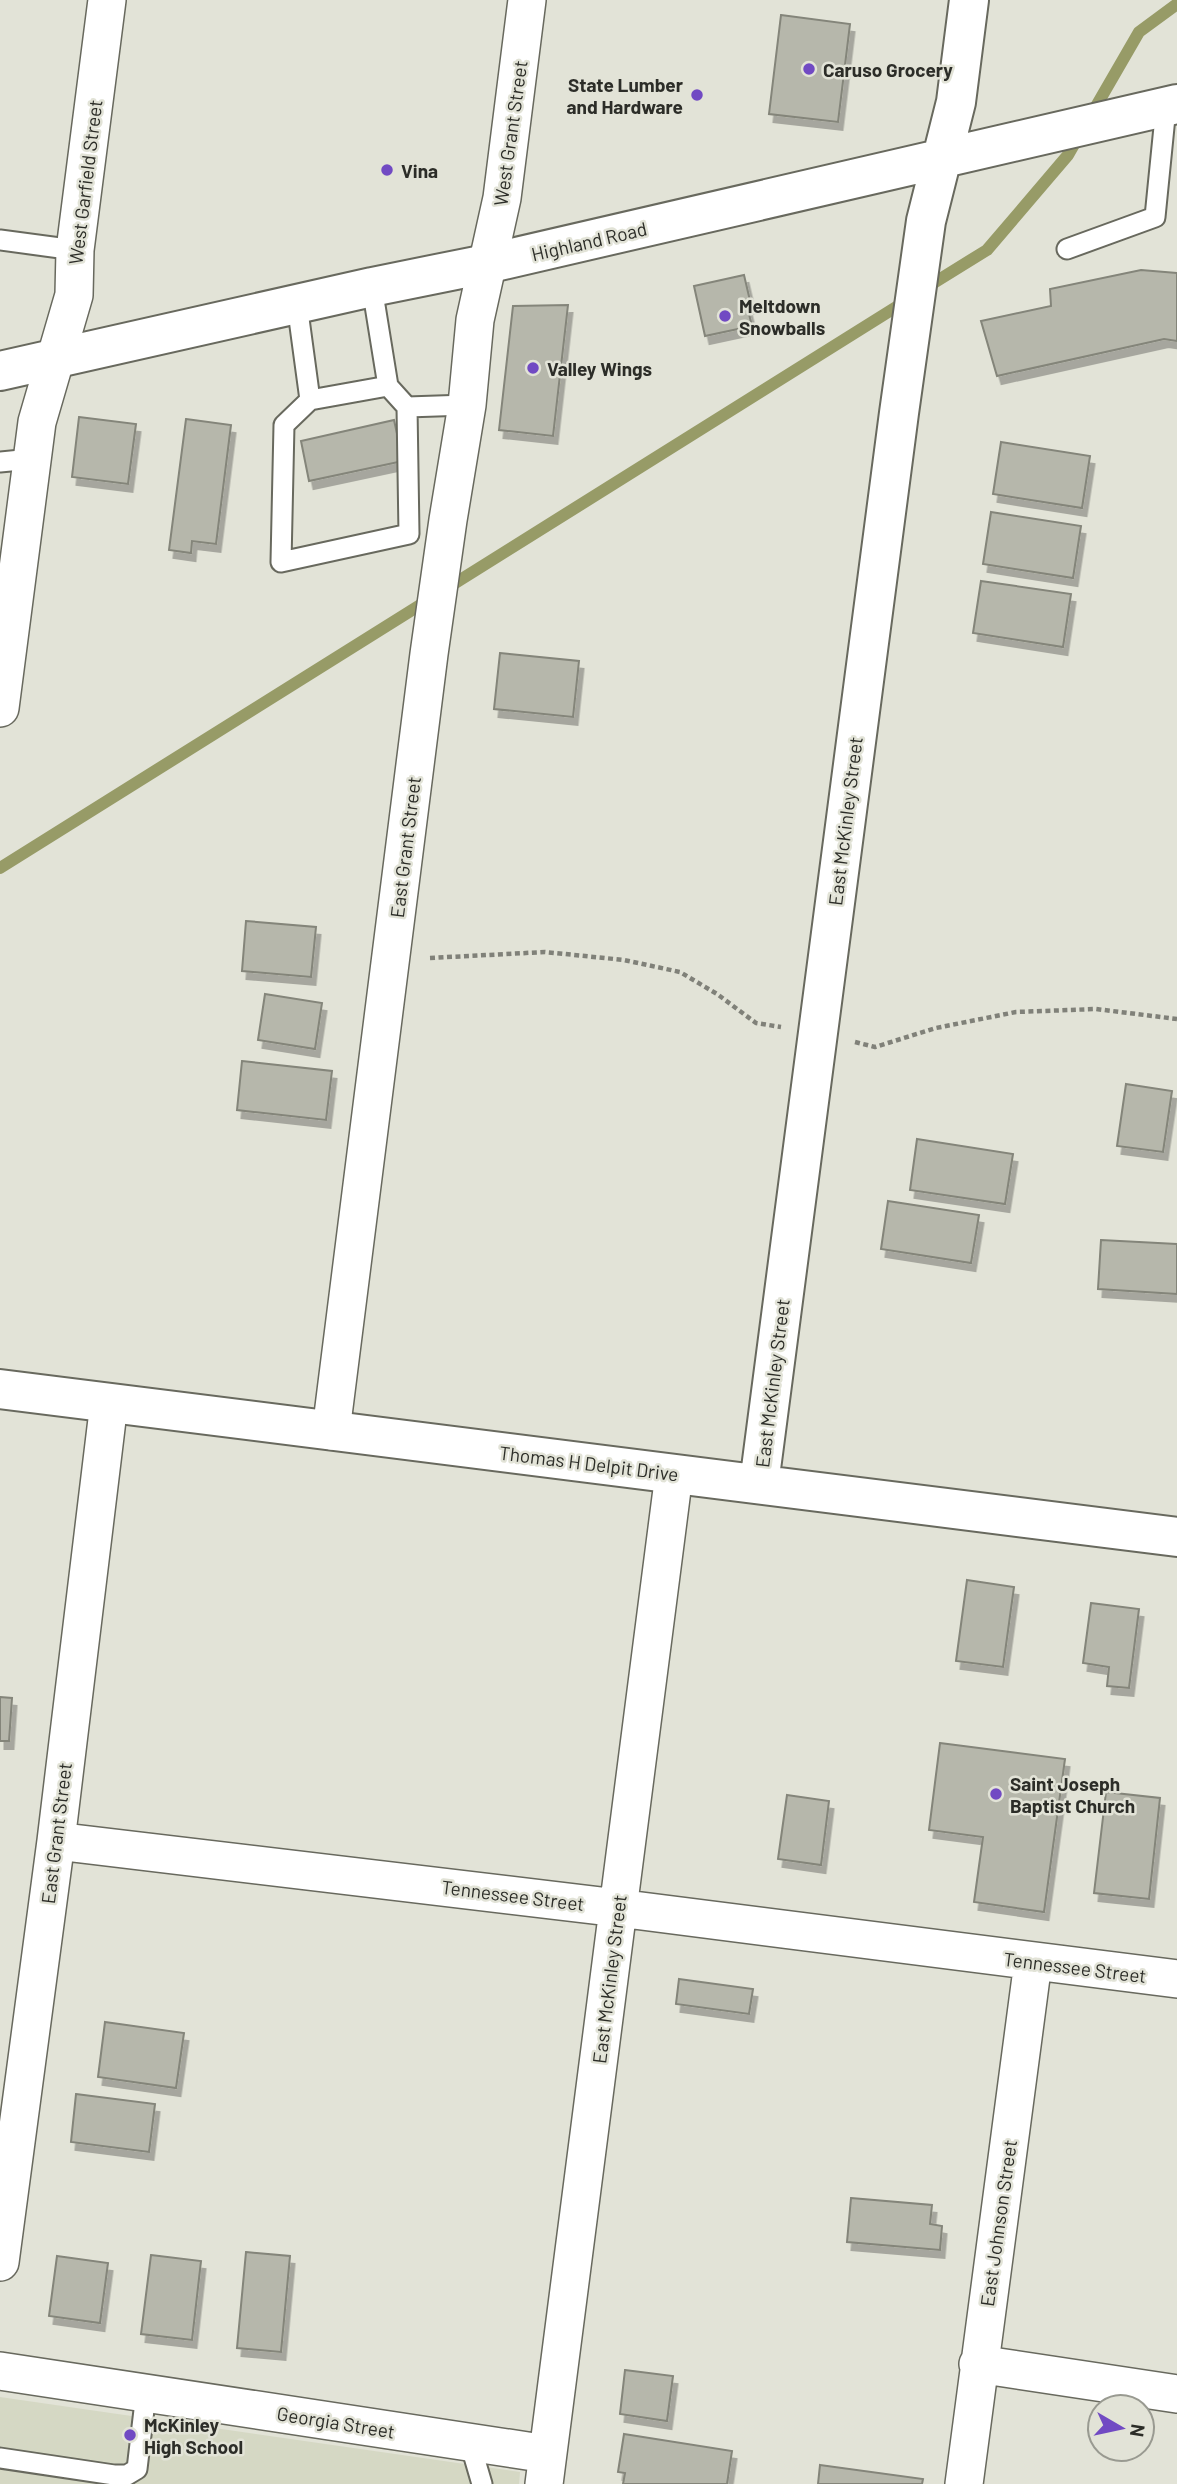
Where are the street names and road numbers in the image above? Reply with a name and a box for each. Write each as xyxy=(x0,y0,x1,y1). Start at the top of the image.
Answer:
street label: West Grant Street xyxy=(488,59,532,207)
street label: West Garfield Street xyxy=(63,98,107,266)
street label: Highland Road xyxy=(529,217,649,265)
street label: East McKinley Street xyxy=(823,735,867,907)
street label: East Grant Street xyxy=(385,775,425,919)
street label: East McKinley Street xyxy=(750,1297,794,1469)
street label: Thomas H Delpit Drive xyxy=(498,1441,680,1485)
street label: East Grant Street xyxy=(36,1761,76,1905)
street label: Tennessee Street xyxy=(440,1875,586,1915)
street label: East McKinley Street xyxy=(587,1893,631,2065)
street label: Tennessee Street xyxy=(1002,1947,1148,1987)
street label: East Johnson Street xyxy=(975,2138,1021,2308)
street label: Georgia Street xyxy=(275,2401,397,2443)

